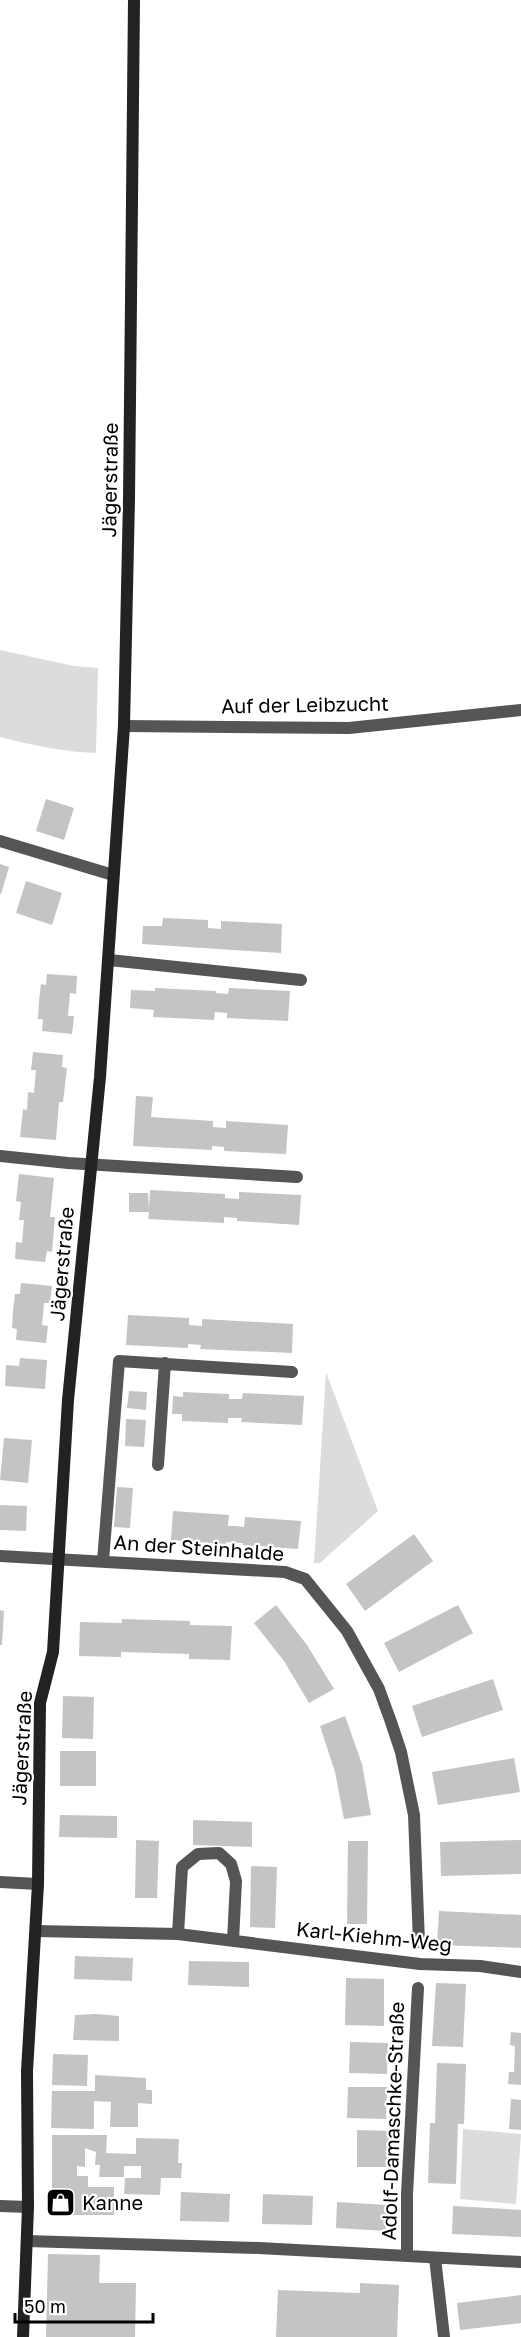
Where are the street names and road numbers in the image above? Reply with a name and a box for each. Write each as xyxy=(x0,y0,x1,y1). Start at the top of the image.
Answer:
street label: Jägerstraße xyxy=(96,422,122,538)
street label: Auf der Leibzucht xyxy=(221,691,389,717)
street label: Jägerstraße xyxy=(44,1206,78,1322)
street label: An der Steinhalde xyxy=(113,1529,285,1565)
street label: Jägerstraße xyxy=(6,1690,36,1806)
street label: Karl-Kiehm-Weg xyxy=(295,1916,453,1956)
street label: Adolf-Damaschke-Straße xyxy=(376,2001,408,2241)

